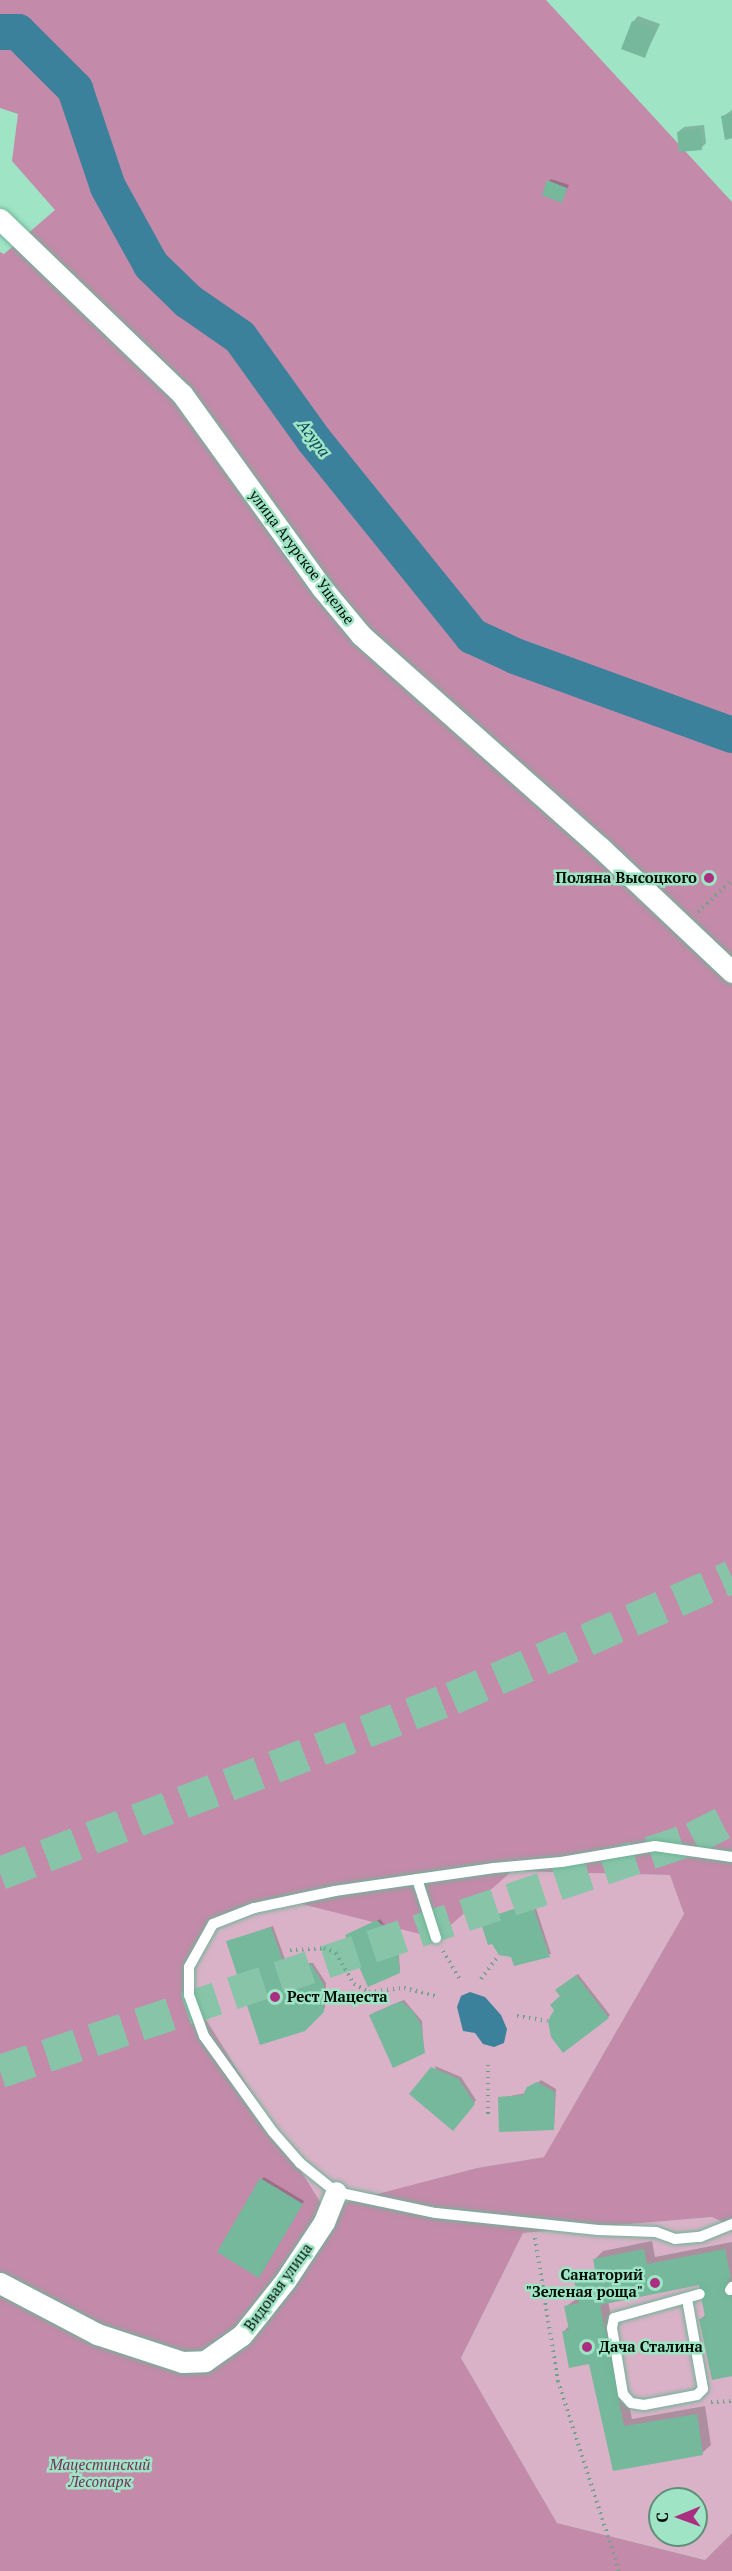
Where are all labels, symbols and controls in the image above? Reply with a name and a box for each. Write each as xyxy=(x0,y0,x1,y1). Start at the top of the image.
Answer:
water label: Агура xyxy=(294,416,334,460)
street label: улица Агурское Ущелье xyxy=(245,486,359,628)
place label: Поляна Высоцкого xyxy=(556,869,697,887)
marker: Поляна Высоцкого xyxy=(702,871,716,885)
place label: Рест Мацеста xyxy=(287,1988,388,2006)
marker: Рест Мацеста xyxy=(268,1990,282,2004)
street label: Видовая улица xyxy=(240,2240,316,2334)
place label: Санаторий "Зеленая роща" xyxy=(526,2265,643,2300)
marker: Санаторий "Зеленая роща" xyxy=(648,2276,662,2290)
place label: Дача Сталина xyxy=(599,2338,703,2356)
marker: Дача Сталина xyxy=(580,2340,594,2354)
park label: Мацестинский Лесопарк xyxy=(49,2455,151,2490)
north arrow xyxy=(648,2487,708,2547)
text: С xyxy=(651,2512,673,2523)

